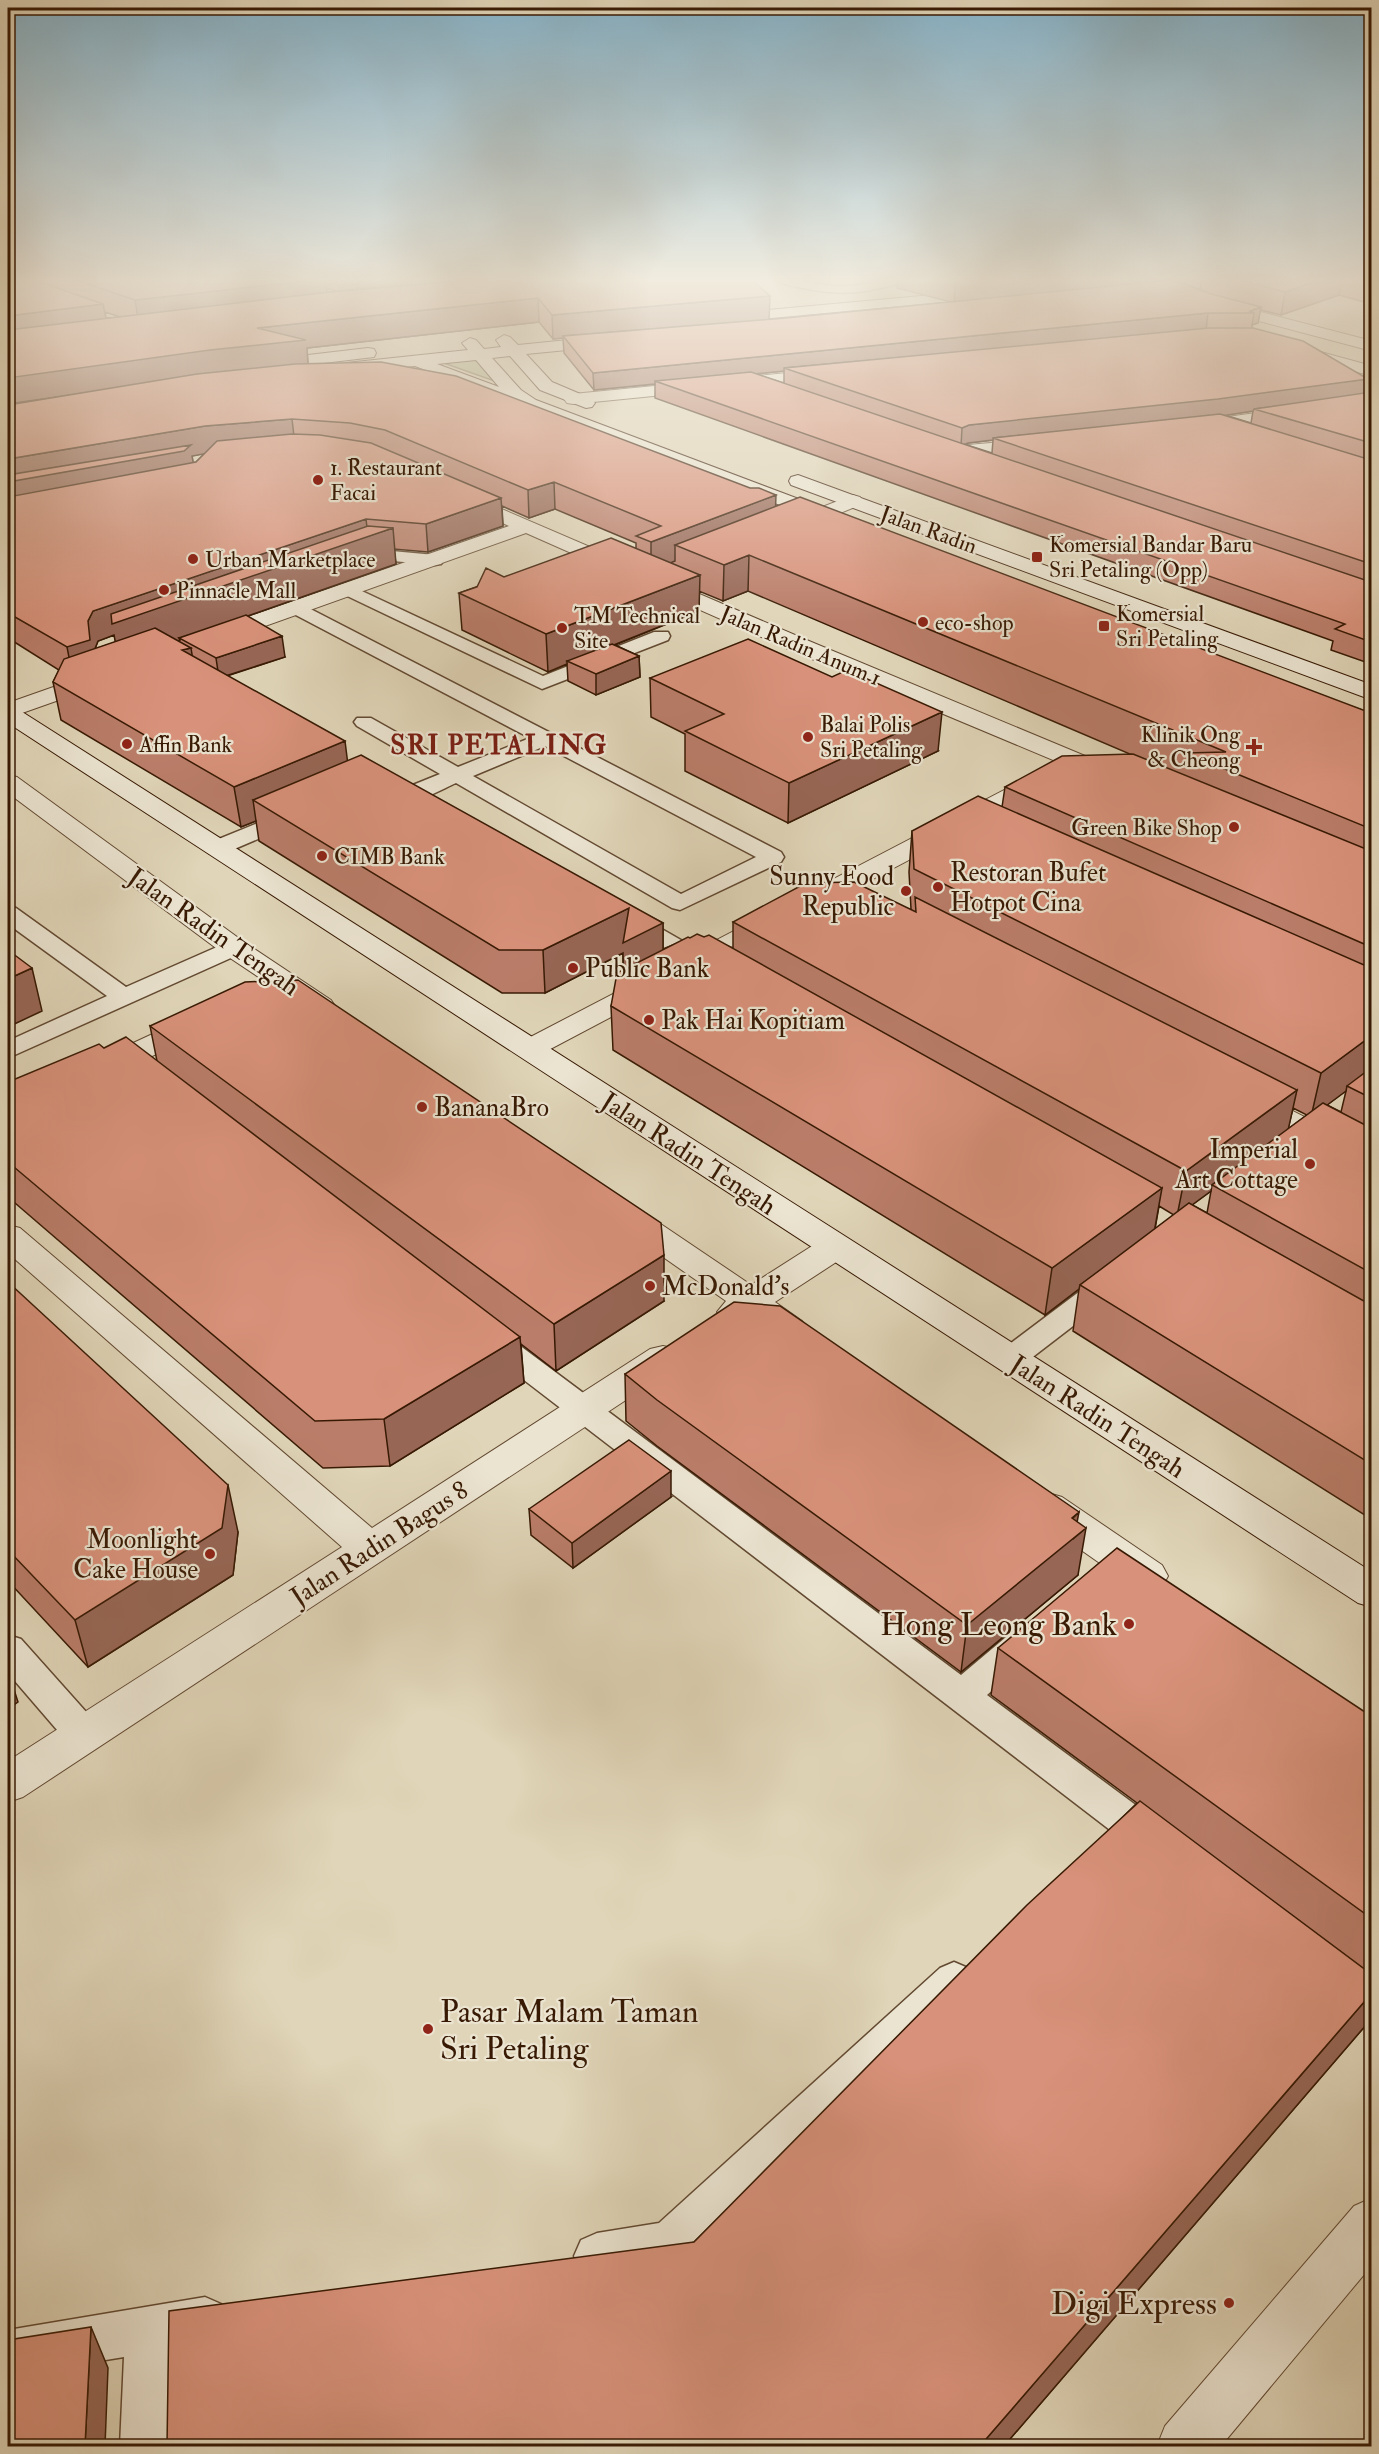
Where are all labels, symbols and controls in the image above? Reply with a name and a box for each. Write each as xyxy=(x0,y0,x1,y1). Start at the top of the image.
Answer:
place label: 1. Restaurant Facai xyxy=(330,454,442,507)
marker: 1. Restaurant Facai xyxy=(311,473,325,487)
street label: Jalan Radin xyxy=(875,499,981,560)
place label: Komersial Bandar Baru Sri Petaling (Opp) xyxy=(1049,531,1252,585)
place label: Urban Marketplace xyxy=(205,546,376,575)
marker: Komersial Bandar Baru Sri Petaling (Opp) xyxy=(1030,550,1044,564)
marker: Urban Marketplace xyxy=(186,552,200,566)
place label: Pinnacle Mall xyxy=(176,577,296,605)
marker: Pinnacle Mall xyxy=(157,583,171,597)
street label: Jalan Radin Anum 1 xyxy=(715,599,885,692)
place label: Komersial Sri Petaling xyxy=(1116,600,1219,653)
place label: TM Technical Site xyxy=(574,602,700,655)
place label: eco-shop xyxy=(935,609,1014,638)
marker: eco-shop xyxy=(916,615,930,629)
marker: Komersial Sri Petaling xyxy=(1097,619,1111,633)
marker: TM Technical Site xyxy=(555,621,569,635)
place label: Balai Polis Sri Petaling xyxy=(820,711,923,764)
place label: Klinik Ong & Cheong xyxy=(1141,721,1241,774)
district label: SRI PETALING xyxy=(390,729,608,762)
marker: Balai Polis Sri Petaling xyxy=(801,730,815,744)
place label: Affin Bank xyxy=(138,731,232,759)
marker: Affin Bank xyxy=(120,737,134,751)
marker: Klinik Ong & Cheong xyxy=(1245,738,1263,756)
place label: Green Bike Shop xyxy=(1071,814,1222,843)
marker: Green Bike Shop xyxy=(1227,820,1241,834)
place label: CIMB Bank xyxy=(334,843,445,871)
marker: CIMB Bank xyxy=(315,849,329,863)
place label: Restoran Bufet Hotpot Cina xyxy=(950,857,1106,920)
street label: Jalan Radin Tengah xyxy=(121,860,306,1003)
place label: Sunny Food Republic xyxy=(769,861,894,924)
marker: Restoran Bufet Hotpot Cina xyxy=(931,880,945,894)
marker: Sunny Food Republic xyxy=(899,884,913,898)
place label: Public Bank xyxy=(585,953,710,985)
marker: Public Bank xyxy=(566,961,580,975)
place label: Pak Hai Kopitiam xyxy=(661,1005,845,1038)
marker: Pak Hai Kopitiam xyxy=(642,1013,656,1027)
street label: Jalan Radin Tengah xyxy=(594,1085,782,1223)
place label: BananaBro xyxy=(434,1092,549,1124)
marker: BananaBro xyxy=(415,1100,429,1114)
place label: Imperial Art Cottage xyxy=(1174,1134,1298,1196)
marker: Imperial Art Cottage xyxy=(1303,1157,1317,1171)
place label: McDonald's xyxy=(662,1271,789,1303)
marker: McDonald's xyxy=(643,1279,657,1293)
street label: Jalan Radin Tengah xyxy=(1003,1348,1191,1486)
street label: Jalan Radin Bagus 8 xyxy=(284,1474,474,1614)
place label: Moonlight Cake House xyxy=(73,1524,198,1586)
marker: Moonlight Cake House xyxy=(203,1547,217,1561)
place label: Hong Leong Bank xyxy=(880,1605,1117,1645)
marker: Hong Leong Bank xyxy=(1122,1617,1136,1631)
place label: Pasar Malam Taman Sri Petaling xyxy=(440,1992,699,2069)
marker: Pasar Malam Taman Sri Petaling xyxy=(421,2022,435,2036)
place label: Digi Express xyxy=(1051,2284,1217,2324)
marker: Digi Express xyxy=(1222,2296,1236,2310)

